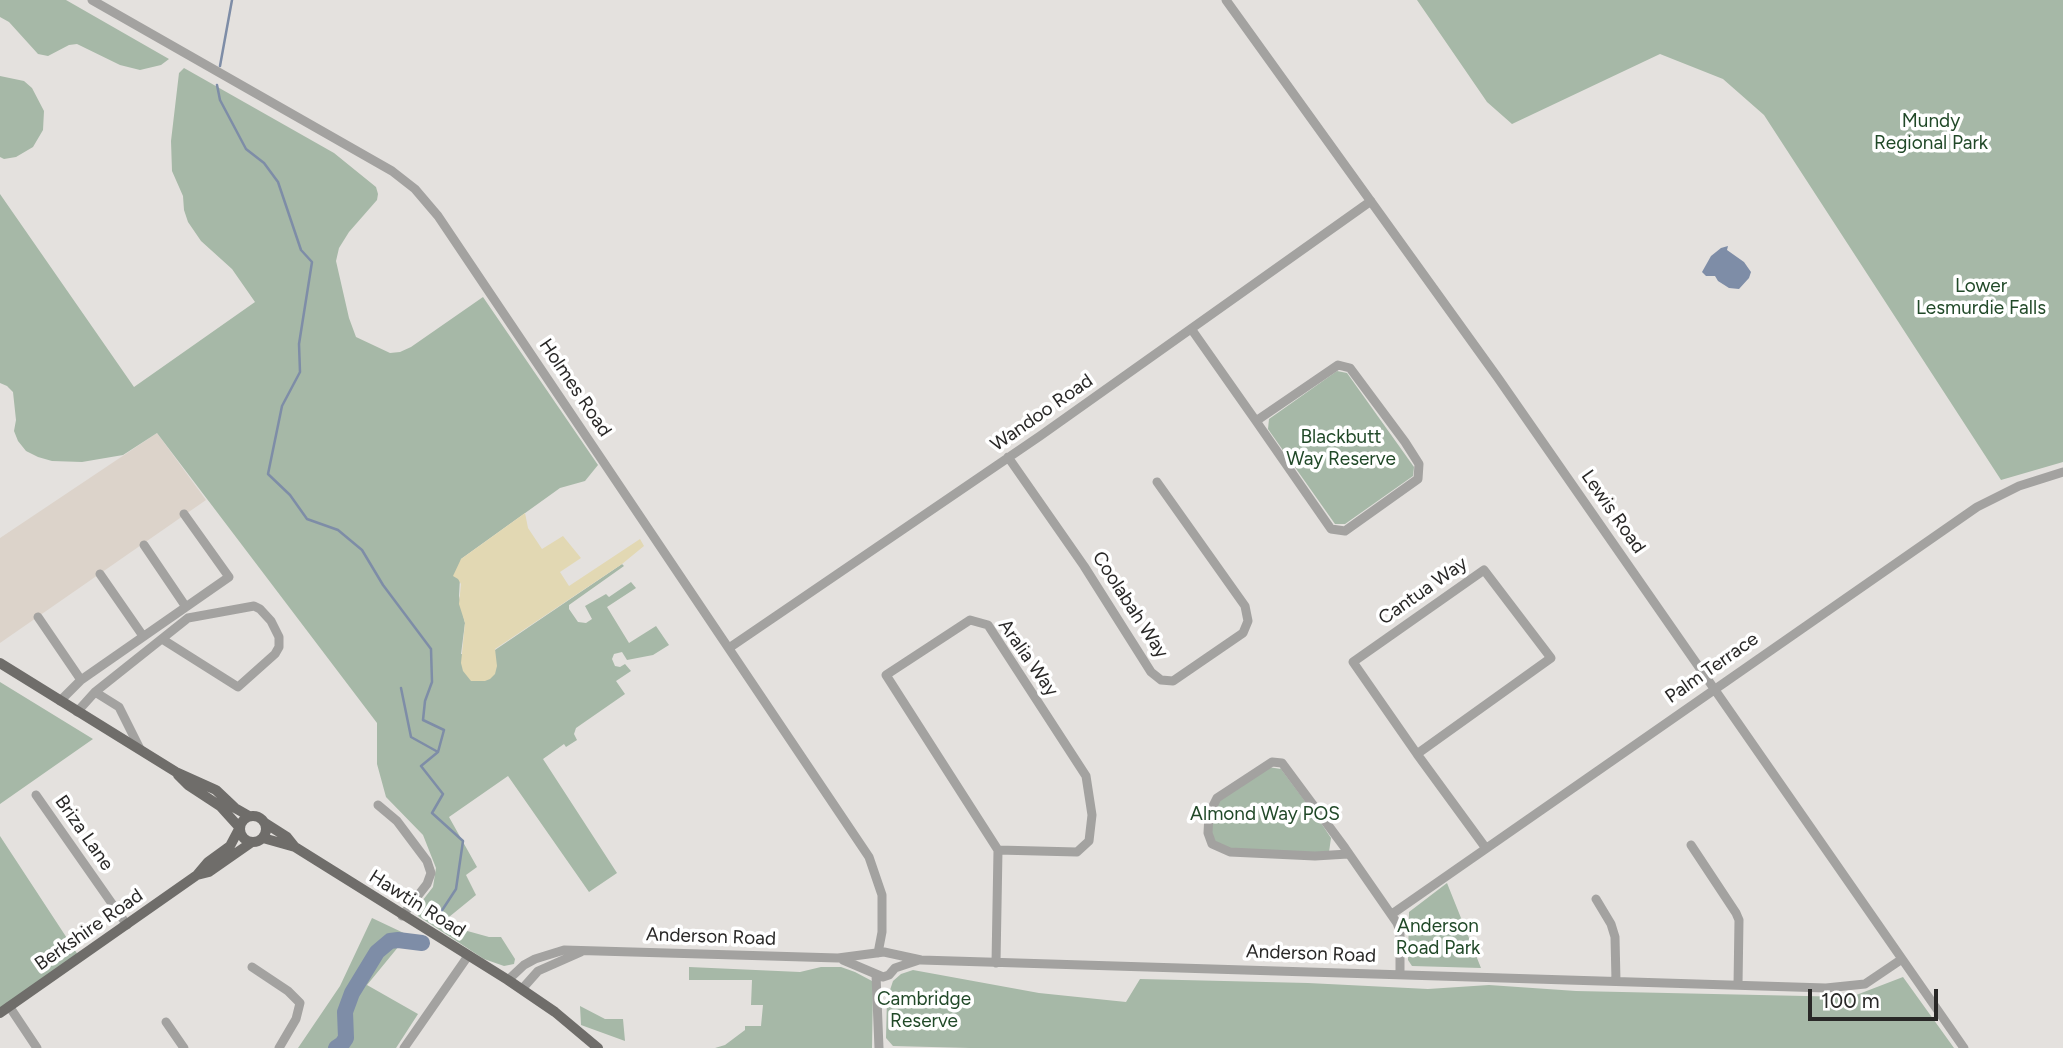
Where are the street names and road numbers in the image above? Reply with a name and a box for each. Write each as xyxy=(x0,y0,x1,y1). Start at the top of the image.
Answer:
street label: Holmes Road xyxy=(534,335,616,441)
street label: Wandoo Road xyxy=(987,369,1097,457)
street label: Lewis Road xyxy=(1576,466,1650,558)
street label: Coolabah Way xyxy=(1087,547,1173,663)
street label: Cantua Way xyxy=(1374,552,1472,630)
street label: Aralia Way xyxy=(993,615,1063,701)
street label: Palm Terrace xyxy=(1661,628,1763,708)
street label: Briza Lane xyxy=(50,791,118,875)
street label: Hawtin Road xyxy=(365,865,469,943)
street label: Berkshire Road xyxy=(31,884,147,976)
street label: Anderson Road xyxy=(645,923,777,951)
street label: Anderson Road xyxy=(1245,940,1377,968)

